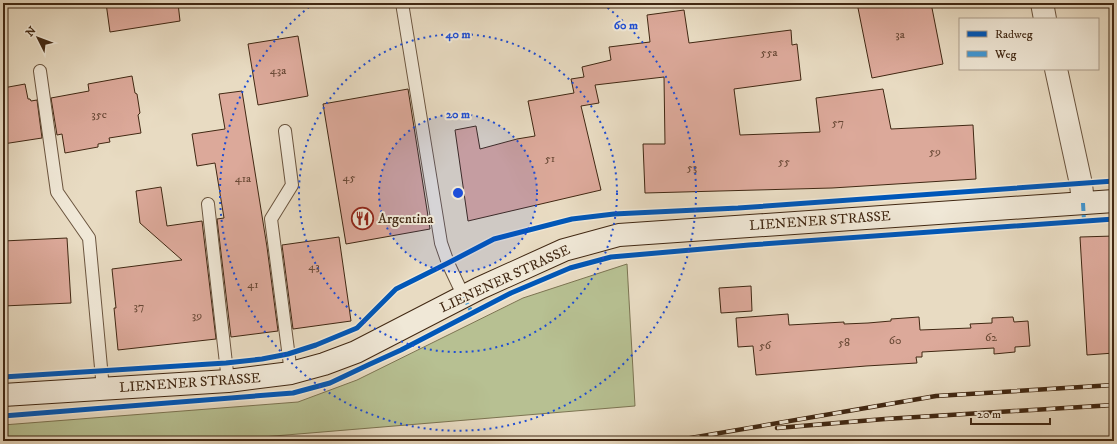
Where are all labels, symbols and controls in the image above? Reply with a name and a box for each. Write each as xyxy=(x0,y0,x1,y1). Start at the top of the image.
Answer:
north arrow xyxy=(18,18,58,58)
text: 60 m xyxy=(614,18,638,33)
legend xyxy=(959,18,1099,70)
text: N xyxy=(23,24,40,40)
text: 40 m xyxy=(445,27,470,42)
house number: 3a xyxy=(895,27,906,42)
text: Radweg xyxy=(995,27,1033,42)
house number: 55a xyxy=(760,45,778,60)
text: Weg xyxy=(994,47,1016,62)
house number: 43a xyxy=(270,63,287,78)
house number: 35c xyxy=(91,107,107,122)
text: 20 m xyxy=(446,107,470,122)
house number: 57 xyxy=(832,115,844,130)
house number: 59 xyxy=(929,144,941,159)
house number: 51 xyxy=(545,151,555,166)
house number: 55 xyxy=(778,154,790,169)
house number: 53 xyxy=(687,160,697,175)
house number: 45 xyxy=(343,170,355,185)
house number: 41a xyxy=(235,171,252,186)
centre of rings xyxy=(451,186,465,200)
restaurant icon: Argentina xyxy=(350,206,376,232)
street label: LIENENER STRASSE xyxy=(749,207,891,235)
place label: Argentina xyxy=(378,210,433,228)
street label: LIENENER STRASSE xyxy=(437,241,573,317)
house number: 43 xyxy=(308,259,320,274)
house number: 41 xyxy=(247,277,259,292)
house number: 37 xyxy=(134,299,144,314)
house number: 39 xyxy=(192,308,202,323)
house number: 62 xyxy=(985,330,997,345)
house number: 60 xyxy=(889,333,901,348)
house number: 58 xyxy=(838,335,850,350)
house number: 56 xyxy=(759,338,772,353)
street label: LIENENER STRASSE xyxy=(119,369,261,397)
scale bar xyxy=(971,400,1050,426)
text: 20 m xyxy=(977,407,1001,422)

